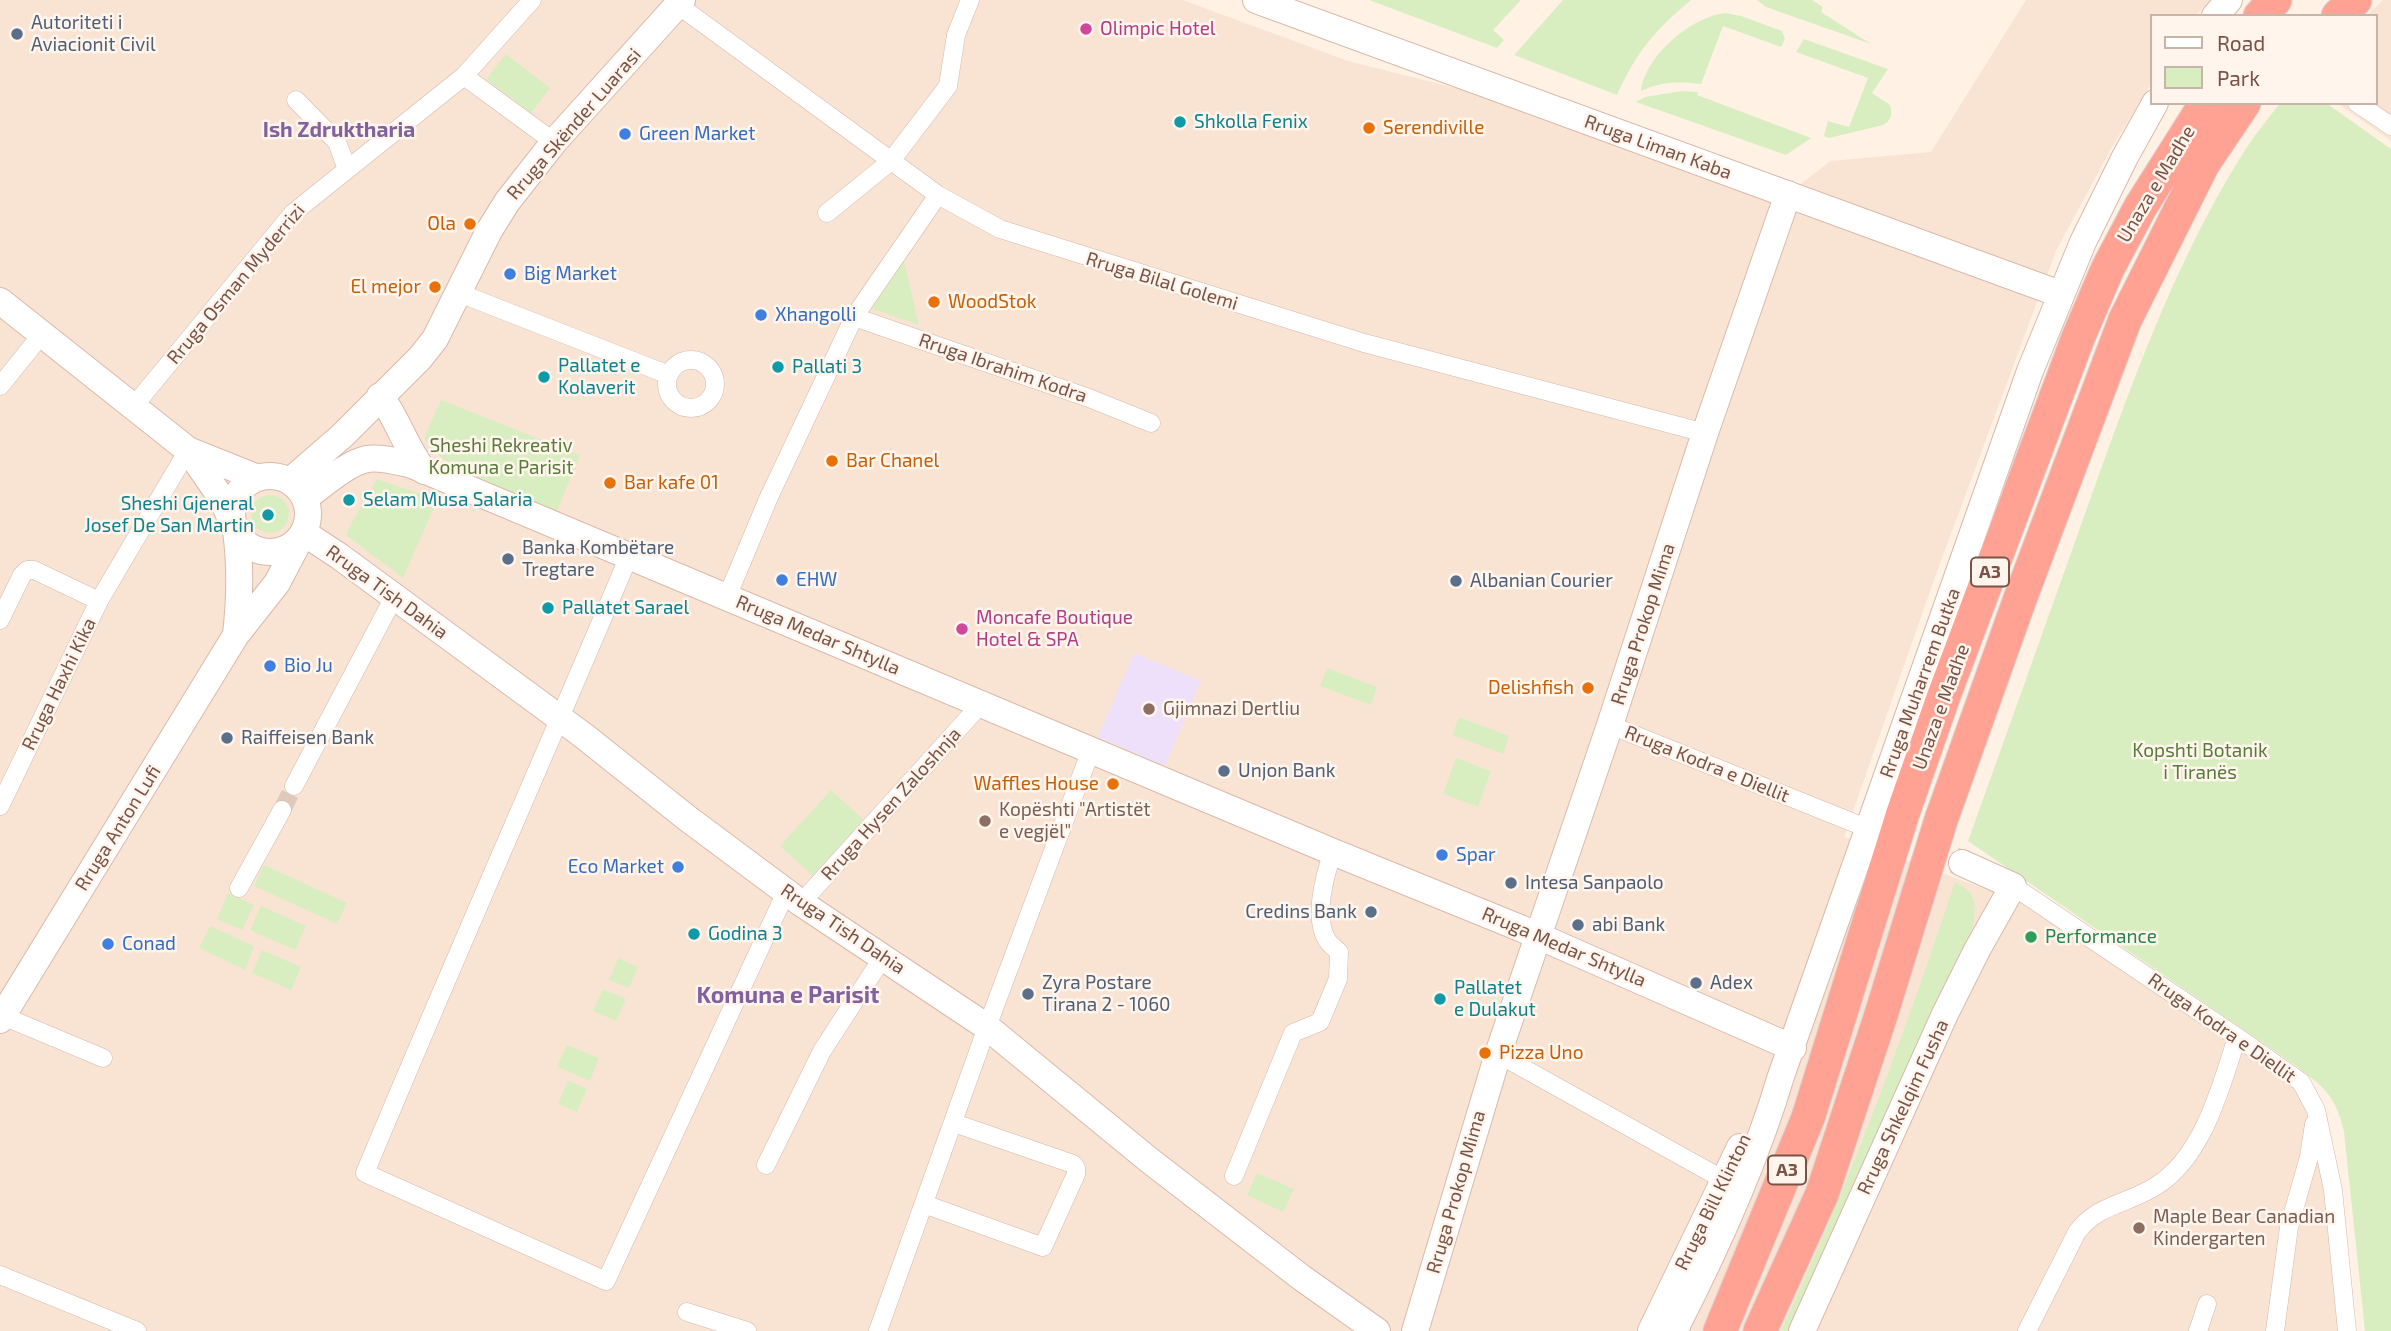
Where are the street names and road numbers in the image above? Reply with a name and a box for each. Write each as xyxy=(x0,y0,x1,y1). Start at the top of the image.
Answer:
street label: Rruga Skënder Luarasi xyxy=(502,44,646,204)
street label: Rruga Liman Kaba xyxy=(1581,110,1735,184)
street label: Unaza e Madhe xyxy=(2112,121,2200,247)
street label: Rruga Osman Myderrizi xyxy=(162,199,310,369)
street label: Rruga Bilal Golemi xyxy=(1083,247,1241,315)
street label: Rruga Ibrahim Kodra xyxy=(916,328,1090,408)
street label: Rruga Tish Dahia xyxy=(322,540,452,644)
street label: Rruga Prokop Mima xyxy=(1606,540,1680,708)
road number: A3 xyxy=(1971,558,2009,586)
street label: Rruga Muharrem Butka xyxy=(1875,585,1965,781)
street label: Rruga Medar Shtylla xyxy=(732,590,904,680)
street label: Rruga Haxhi Kika xyxy=(17,614,101,754)
street label: Unaza e Madhe xyxy=(1908,641,1974,773)
street label: Rruga Kodra e Diellit xyxy=(1621,721,1793,807)
street label: Rruga Hysen Zaloshnja xyxy=(816,723,966,885)
street label: Rruga Anton Lufi xyxy=(70,761,166,895)
street label: Rruga Tish Dahia xyxy=(776,879,910,979)
street label: Rruga Medar Shtylla xyxy=(1478,902,1650,992)
street label: Rruga Kodra e Diellit xyxy=(2144,968,2300,1088)
street label: Rruga Shkelqim Fusha xyxy=(1852,1016,1954,1198)
street label: Rruga Prokop Mima xyxy=(1422,1108,1490,1276)
street label: Rruga Bill Klinton xyxy=(1670,1130,1756,1274)
road number: A3 xyxy=(1768,1156,1806,1184)

